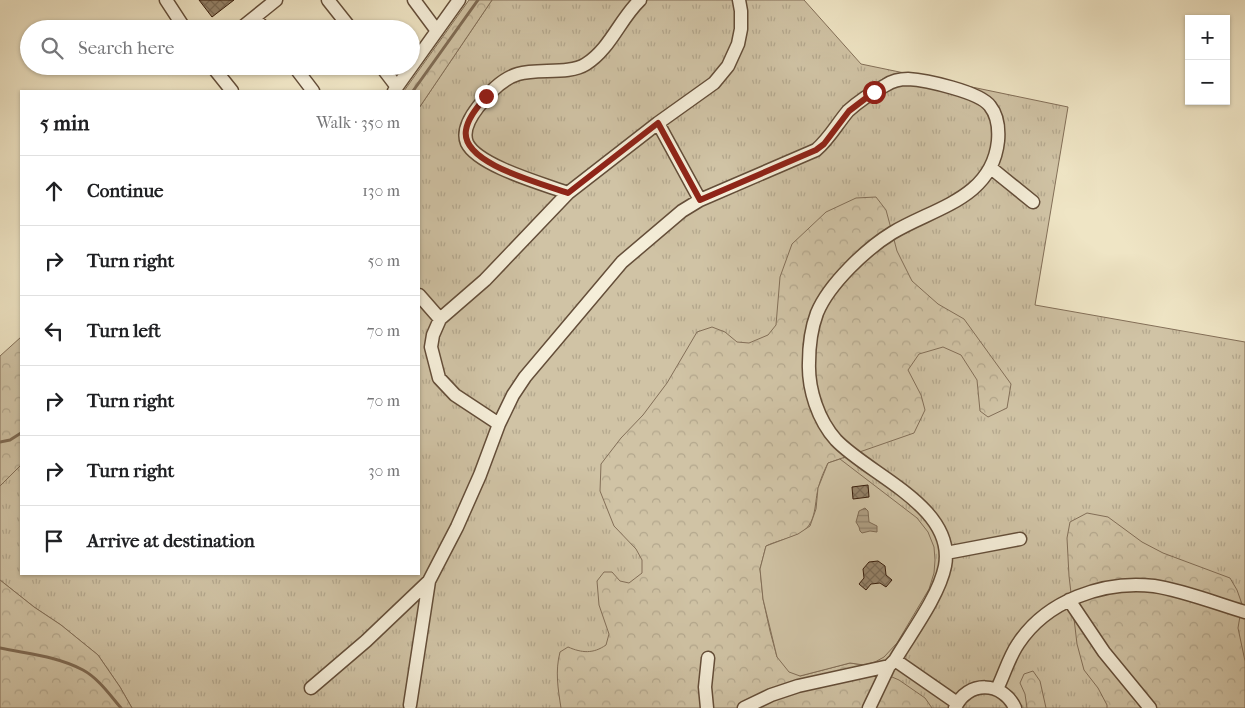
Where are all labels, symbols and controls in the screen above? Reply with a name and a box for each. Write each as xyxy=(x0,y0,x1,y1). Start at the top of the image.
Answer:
map controls xyxy=(1185,15,1230,105)
button: + xyxy=(1185,15,1230,60)
search box xyxy=(20,20,420,75)
icon: search xyxy=(38,34,66,62)
text: Search here xyxy=(78,37,174,59)
button: − xyxy=(1185,60,1230,105)
route start xyxy=(863,81,886,104)
route end xyxy=(475,85,498,108)
text: 5 min xyxy=(40,111,89,135)
text: Walk · 350 m xyxy=(316,113,400,132)
icon: ahead xyxy=(40,177,68,205)
text: Continue xyxy=(87,180,163,202)
text: 130 m xyxy=(362,181,400,200)
icon: right xyxy=(40,247,68,275)
text: Turn right xyxy=(87,250,174,272)
text: 50 m xyxy=(368,251,400,270)
icon: left xyxy=(40,317,68,345)
text: Turn left xyxy=(87,320,161,342)
text: 70 m xyxy=(367,321,400,340)
icon: right xyxy=(40,387,68,415)
text: Turn right xyxy=(87,390,174,412)
text: 70 m xyxy=(367,391,400,410)
icon: right xyxy=(40,457,68,485)
text: Turn right xyxy=(87,460,174,482)
text: 30 m xyxy=(368,461,400,480)
icon: arrive xyxy=(40,527,68,555)
text: Arrive at destination xyxy=(87,530,255,552)

